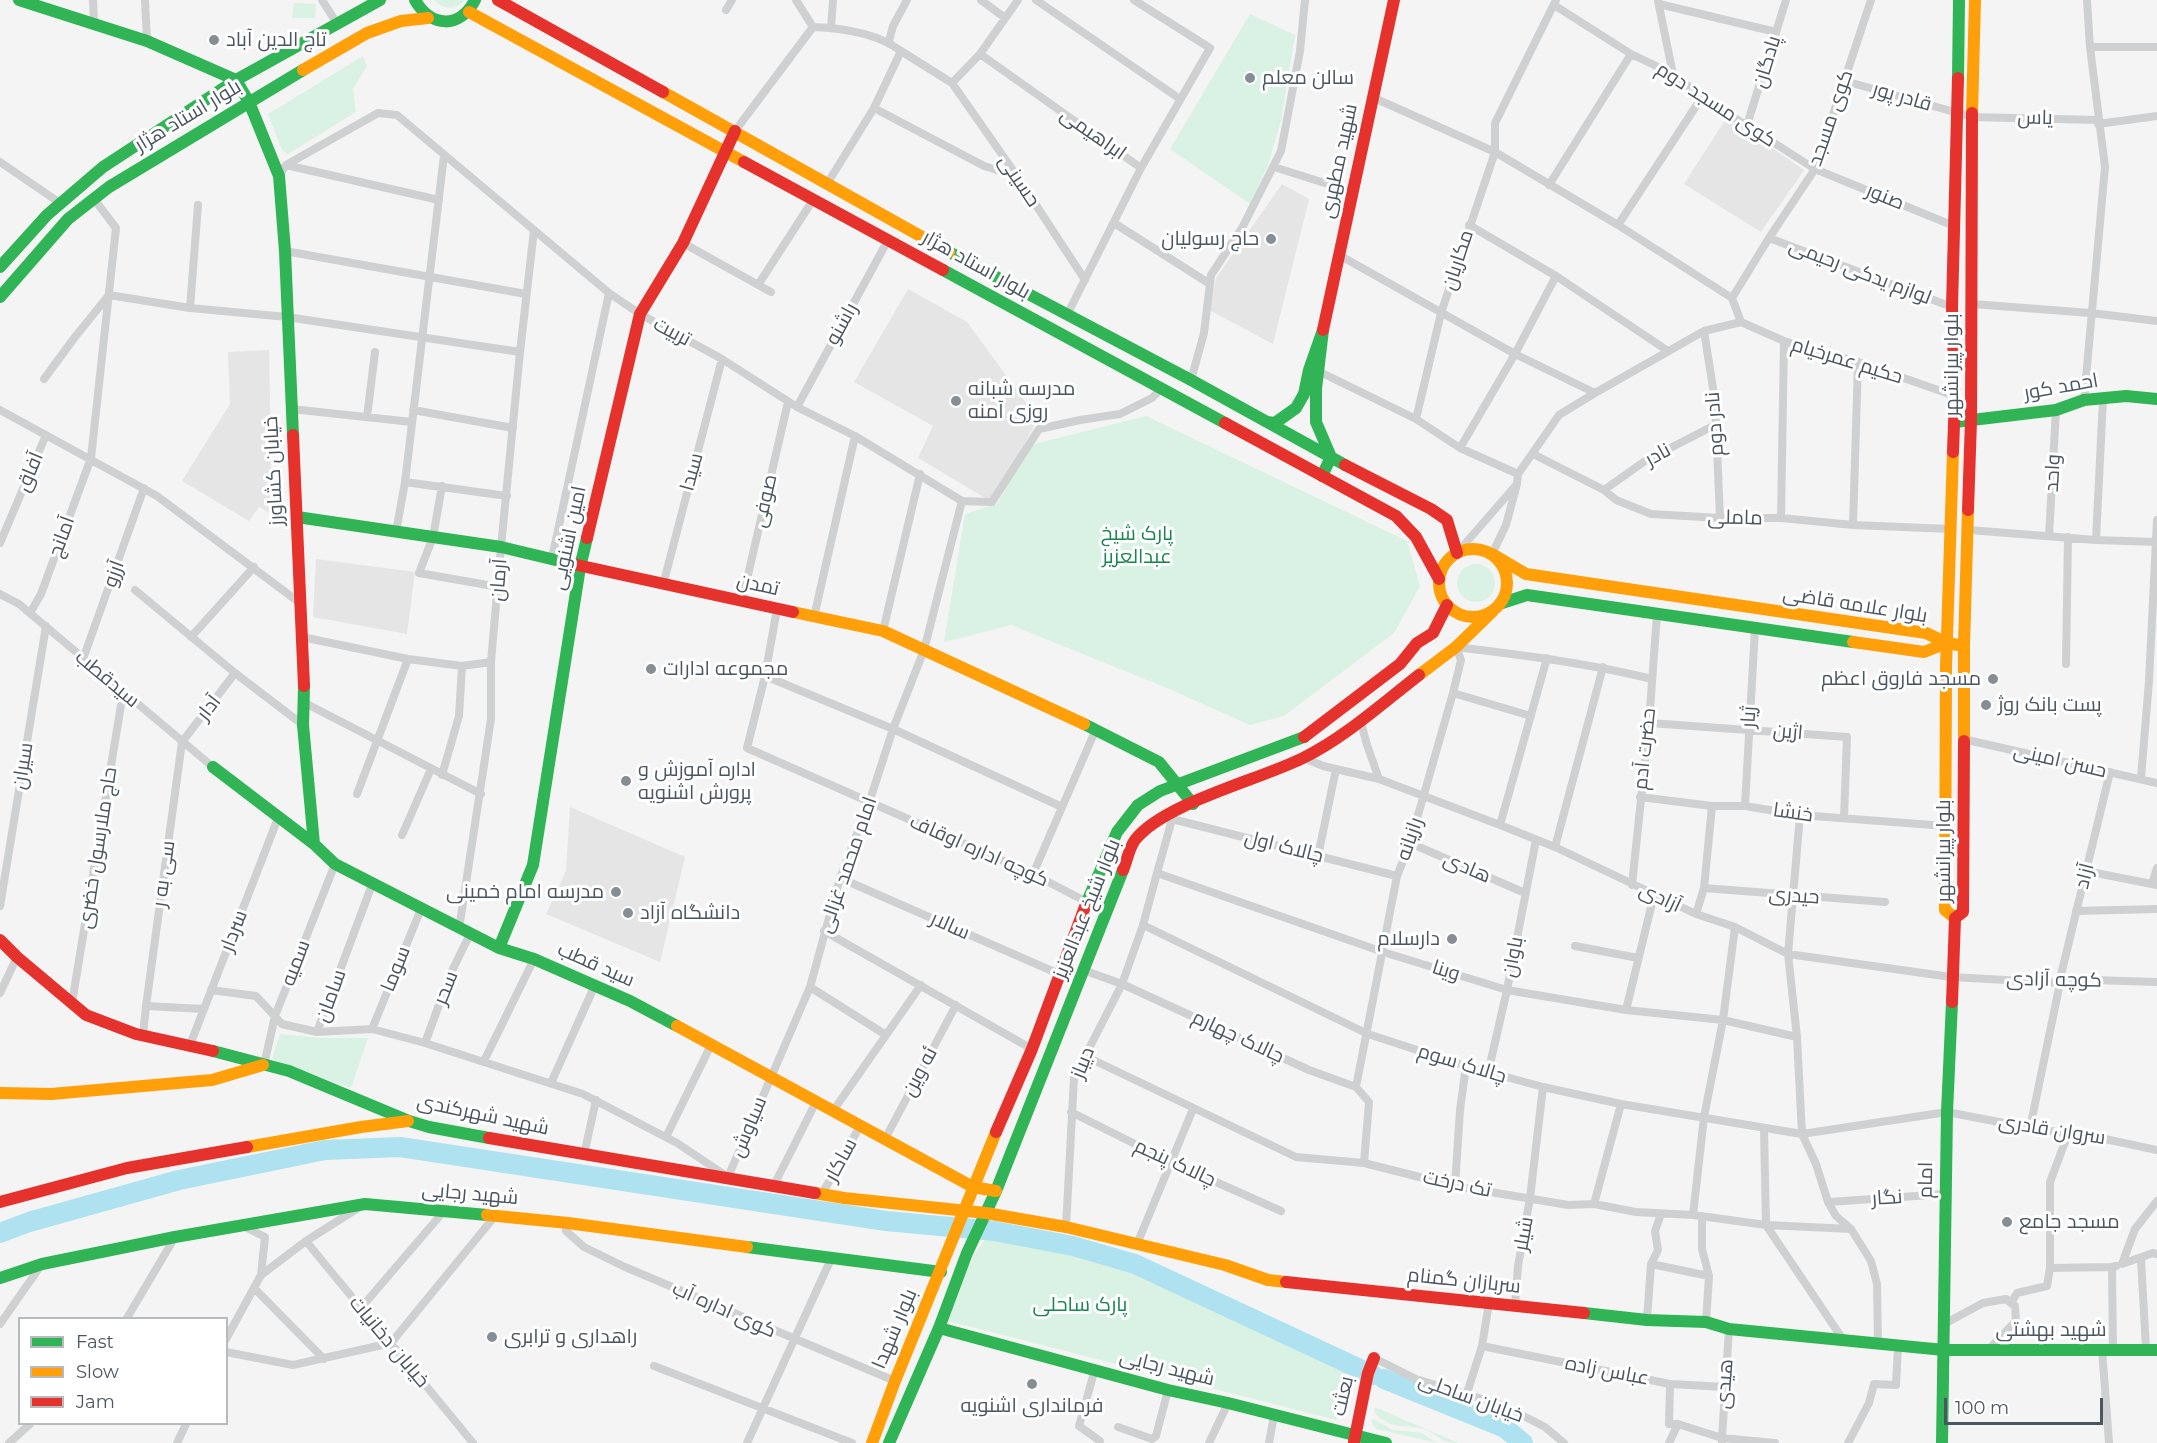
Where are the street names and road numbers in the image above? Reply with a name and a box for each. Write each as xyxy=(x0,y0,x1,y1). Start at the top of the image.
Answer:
street label: پادگان xyxy=(1748,33,1786,91)
street label: کوی مسجد دوم xyxy=(1651,57,1781,153)
street label: کوی مسجد xyxy=(1803,67,1859,169)
street label: بلوار استاد هژار xyxy=(130,75,246,157)
street label: قادر پور xyxy=(1870,77,1934,117)
street label: شهید مطهری xyxy=(1315,102,1363,220)
street label: ابراهیمی xyxy=(1055,103,1131,165)
street label: یاس xyxy=(2017,106,2053,130)
street label: حسینی xyxy=(993,150,1045,212)
street label: صنور xyxy=(1862,179,1908,215)
street label: بلوار استاد هژار xyxy=(918,225,1034,305)
street label: مکاریان xyxy=(1437,227,1479,293)
street label: لوازم یدکی رحیمی xyxy=(1786,234,1934,310)
street label: راشنو xyxy=(821,299,863,349)
street label: تربیت xyxy=(649,312,695,352)
street label: بلوار پیرانشهر xyxy=(1940,313,1964,417)
street label: حکیم عمرخیام xyxy=(1788,333,1906,389)
street label: احمد کور xyxy=(2022,369,2100,405)
street label: نادر دوم xyxy=(1701,391,1729,457)
street label: خیابان کشاورز xyxy=(259,416,289,526)
street label: نادر xyxy=(1641,438,1675,472)
street label: آفاق xyxy=(11,449,49,495)
street label: سیدا xyxy=(675,450,709,494)
street label: واحد xyxy=(2040,453,2066,493)
street label: صوفی xyxy=(747,472,783,530)
street label: امین اشنویی xyxy=(546,484,592,592)
street label: ماملی xyxy=(1707,506,1763,530)
street label: آمانج xyxy=(44,513,80,561)
street label: آرزو xyxy=(98,557,130,591)
street label: آرمان xyxy=(486,558,512,602)
street label: تمدن xyxy=(734,568,782,602)
street label: بلوار علامه قاضی xyxy=(1781,582,1929,628)
street label: سیدقطب xyxy=(70,645,144,713)
street label: آدار xyxy=(192,690,226,726)
street label: ژیار xyxy=(1736,706,1762,728)
street label: حضرت آدم xyxy=(1629,707,1661,791)
street label: اژین xyxy=(1772,719,1804,745)
street label: حسن امینی xyxy=(2011,739,2109,783)
street label: سیران xyxy=(7,741,39,791)
street label: حاج ملارسول خضری xyxy=(73,765,123,931)
street label: امام محمد غزالی xyxy=(813,794,883,936)
street label: خنشا xyxy=(1771,798,1815,828)
street label: بلوار پیرانشهر xyxy=(1932,799,1956,903)
street label: کوچه اداره اوقاف xyxy=(906,810,1052,892)
street label: رازیانه xyxy=(1391,814,1429,864)
street label: چالاک اول xyxy=(1242,826,1326,868)
street label: بلوار شیخ عبدالعزیز xyxy=(1048,836,1126,982)
street label: سی به ر xyxy=(147,839,181,909)
street label: هادی xyxy=(1440,847,1494,889)
street label: آزاد xyxy=(2070,861,2100,891)
street label: آزادی xyxy=(1635,878,1685,918)
street label: حیدری xyxy=(1768,882,1820,910)
street label: سردار xyxy=(215,907,253,955)
street label: سالار xyxy=(927,907,973,945)
street label: باوان xyxy=(1497,935,1529,979)
street label: سمیه xyxy=(276,937,316,989)
street label: سید قطب xyxy=(554,937,638,993)
street label: سوما xyxy=(376,943,416,995)
street label: وینا xyxy=(1429,955,1463,987)
street label: سامان xyxy=(310,966,352,1026)
street label: سحر xyxy=(428,967,464,1009)
street label: کوچه آزادی xyxy=(2006,967,2102,993)
street label: چالاک چهارم xyxy=(1188,1005,1288,1069)
street label: چالاک سوم xyxy=(1415,1039,1509,1089)
street label: ئه وین xyxy=(897,1043,943,1101)
street label: دیباز xyxy=(1066,1044,1100,1082)
street label: شهید شهرکندی xyxy=(415,1089,551,1141)
street label: سیاوش xyxy=(726,1093,772,1161)
street label: سروان قادری xyxy=(1997,1110,2107,1150)
street label: ساکار xyxy=(819,1134,863,1186)
street label: چالاک پنجم xyxy=(1130,1134,1220,1192)
street label: امام xyxy=(1914,1161,1938,1199)
street label: تک درخت xyxy=(1421,1165,1493,1203)
street label: شهید رجایی xyxy=(421,1178,519,1210)
street label: نگار xyxy=(1871,1185,1903,1211)
street label: شیلر xyxy=(1509,1215,1539,1253)
street label: سربازان گمنام xyxy=(1406,1263,1522,1299)
street label: کوی اداره آب xyxy=(668,1276,780,1344)
street label: بلوار شهدا xyxy=(867,1285,923,1373)
street label: خیابان دخانیات xyxy=(344,1291,434,1393)
street label: شهید بهشتی xyxy=(1996,1318,2106,1342)
street label: شهید رجایی xyxy=(1117,1345,1217,1391)
street label: عباس زاده xyxy=(1563,1351,1651,1391)
street label: هیدی xyxy=(1711,1358,1739,1410)
street label: خیابان ساحلی xyxy=(1415,1368,1527,1428)
street label: بعثت xyxy=(1327,1374,1359,1418)

